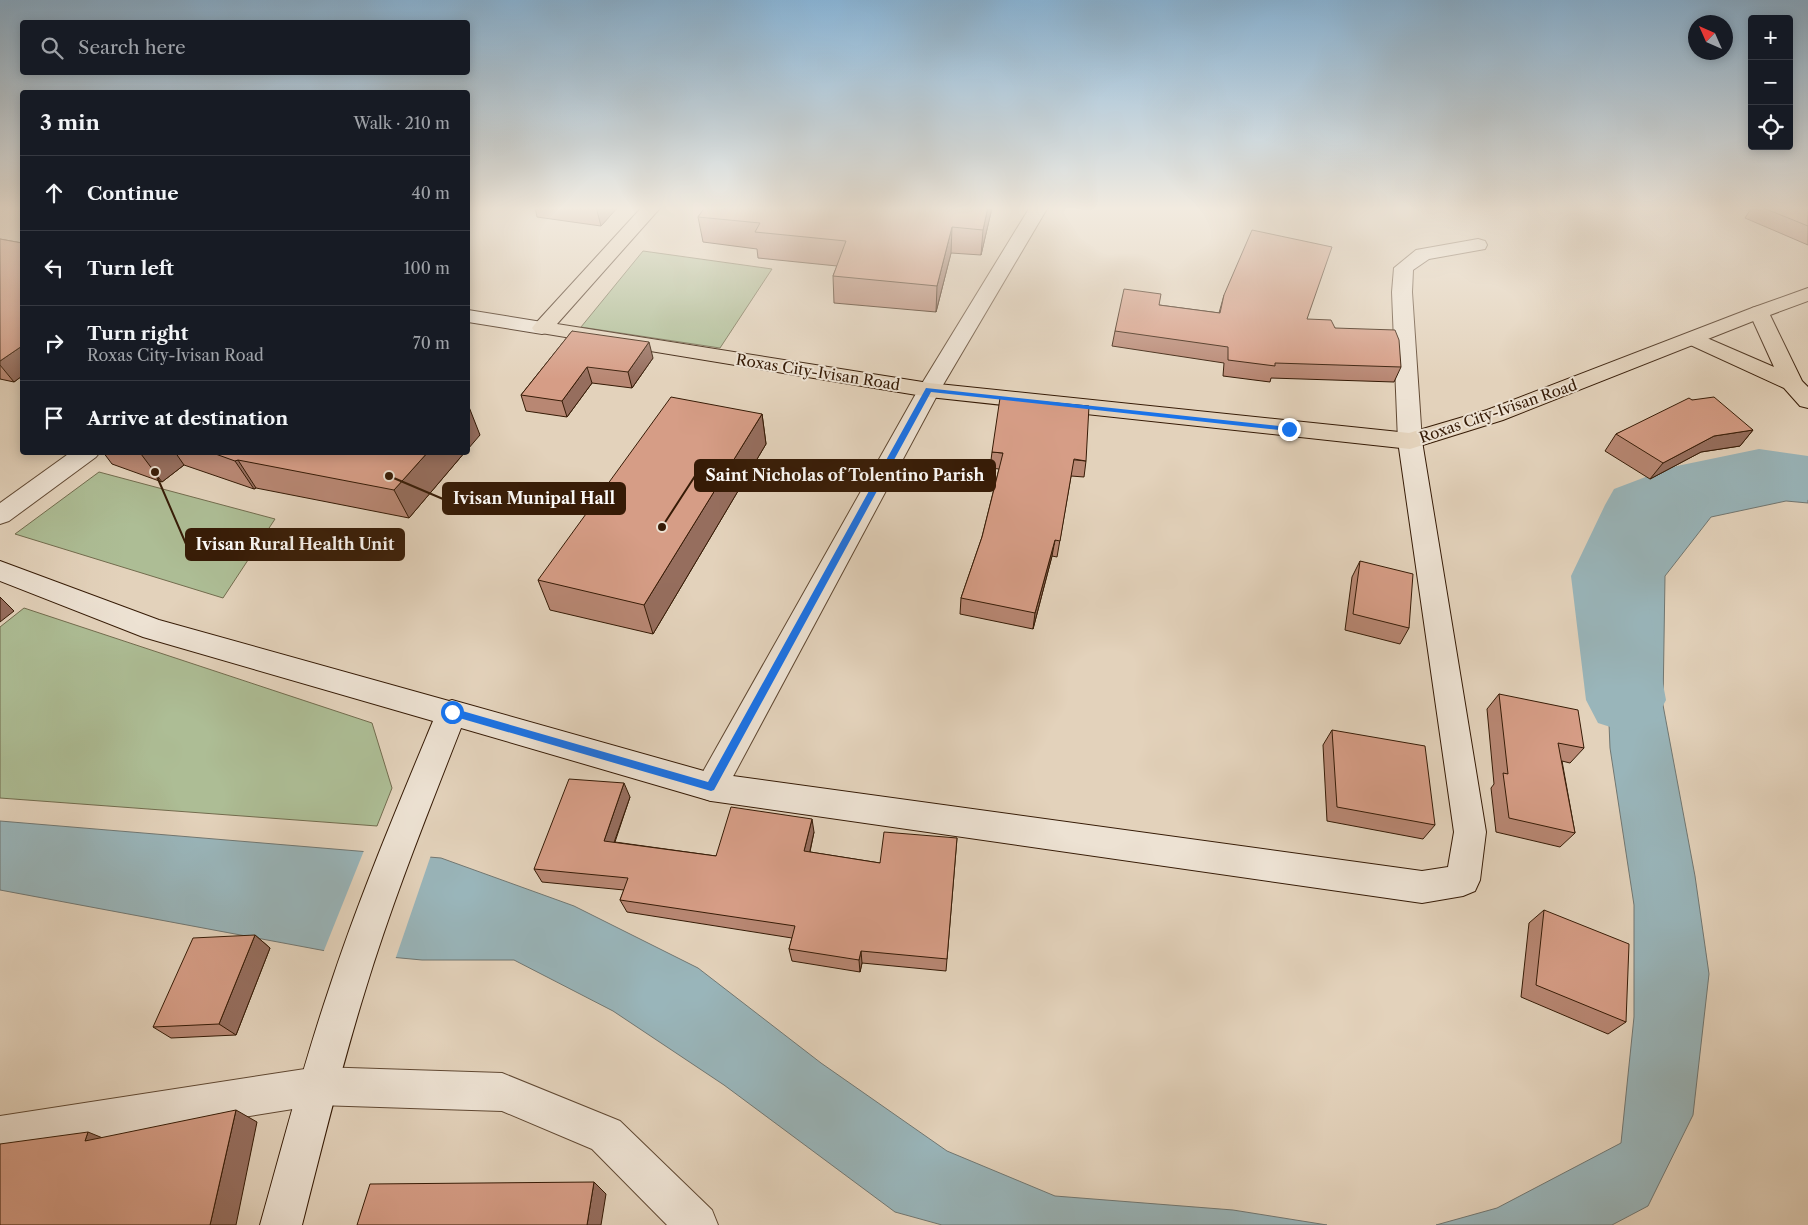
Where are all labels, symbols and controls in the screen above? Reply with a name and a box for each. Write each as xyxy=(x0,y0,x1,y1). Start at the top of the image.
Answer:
north arrow xyxy=(1688,15,1733,60)
map controls xyxy=(1748,15,1793,150)
button: + xyxy=(1748,15,1793,60)
search box xyxy=(20,20,470,75)
icon: search xyxy=(38,34,66,62)
text: Search here xyxy=(78,36,186,59)
button: − xyxy=(1748,60,1793,105)
button: locate xyxy=(1748,105,1793,150)
text: 3 min xyxy=(40,110,100,135)
text: Walk · 210 m xyxy=(354,113,450,133)
icon: ahead xyxy=(40,179,68,207)
text: Continue xyxy=(87,182,179,205)
text: 40 m xyxy=(411,183,450,203)
icon: left xyxy=(40,254,68,282)
text: Turn left xyxy=(87,257,174,280)
text: 100 m xyxy=(404,258,450,278)
text: Turn right xyxy=(87,322,188,345)
icon: right xyxy=(40,329,68,357)
text: 70 m xyxy=(413,333,450,353)
text: Roxas City-Ivisan Road xyxy=(87,345,264,365)
street label: Roxas City-Ivisan Road xyxy=(735,350,901,394)
street label: Roxas City-Ivisan Road xyxy=(1417,375,1579,447)
icon: arrive xyxy=(40,404,68,432)
text: Arrive at destination xyxy=(87,407,288,430)
route end xyxy=(1278,418,1301,441)
callout: Saint Nicholas of Tolentino Parish xyxy=(695,460,995,491)
text: Saint Nicholas of Tolentino Parish xyxy=(706,465,984,485)
callout: Ivisan Munipal Hall xyxy=(443,483,625,514)
text: Ivisan Munipal Hall xyxy=(453,488,615,508)
callout: Ivisan Rural Health Unit xyxy=(186,529,404,560)
text: Ivisan Rural Health Unit xyxy=(196,534,395,554)
route start xyxy=(441,701,464,724)

